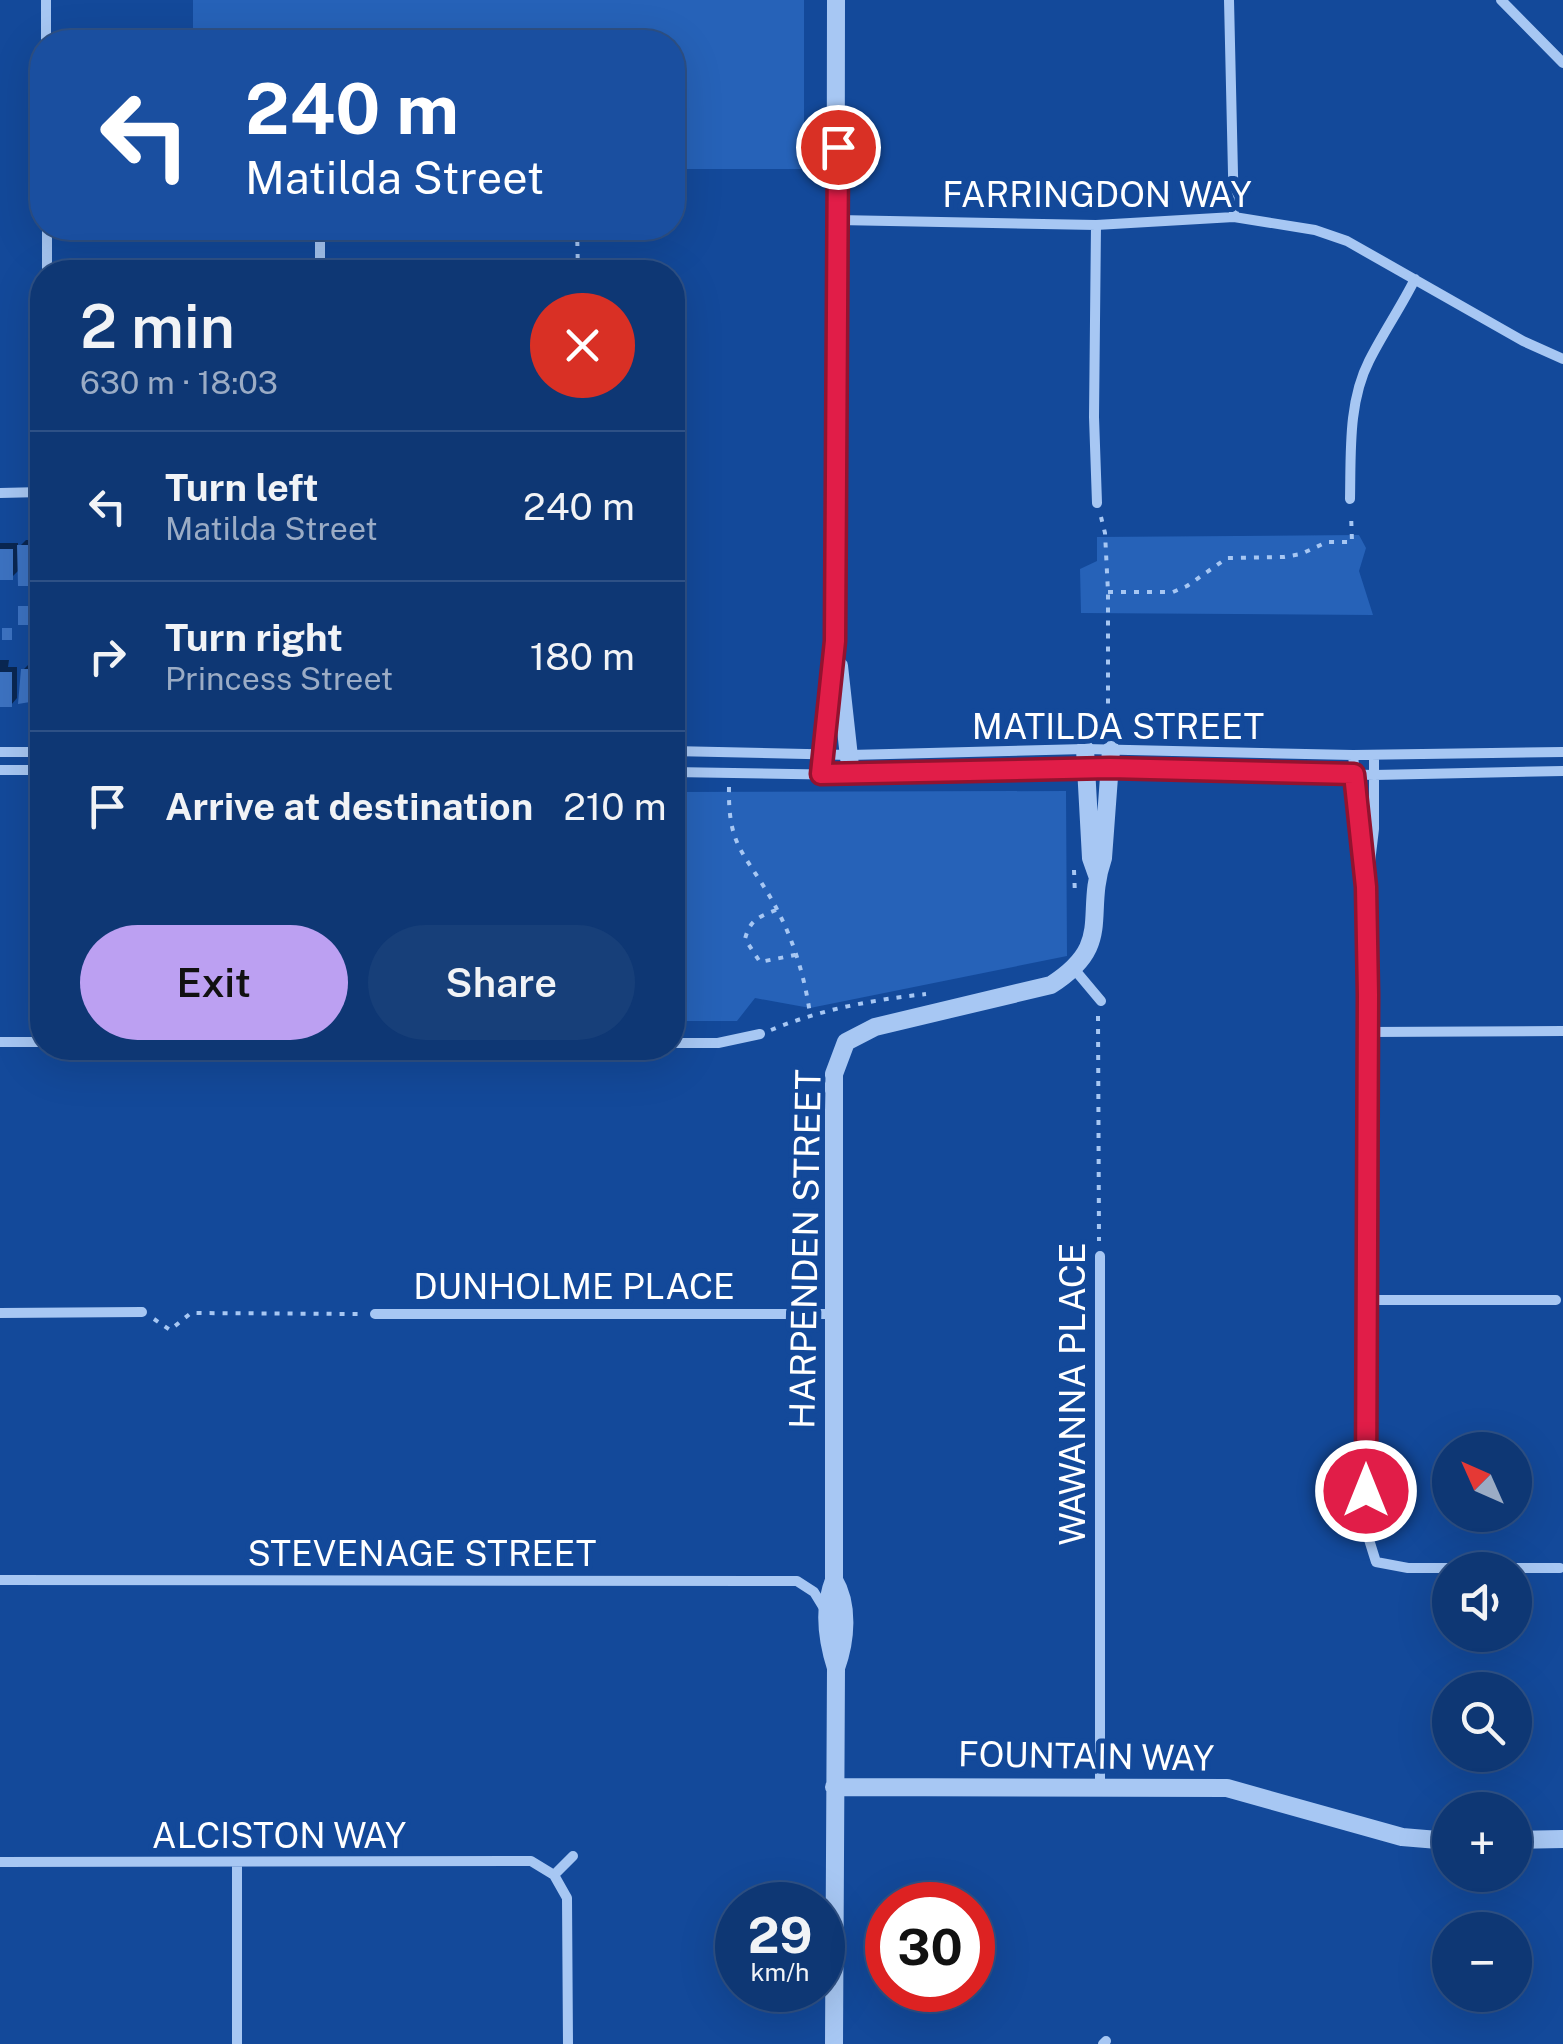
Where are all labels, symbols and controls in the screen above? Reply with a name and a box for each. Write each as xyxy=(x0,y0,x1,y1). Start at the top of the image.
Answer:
text: 240 m xyxy=(245,67,459,150)
icon: left xyxy=(80,70,210,200)
pin xyxy=(796,105,881,190)
icon: arrive xyxy=(811,120,866,175)
text: Matilda Street xyxy=(245,151,544,204)
street label: FARRINGDON WAY xyxy=(942,174,1252,215)
text: 2 min xyxy=(80,291,235,362)
button: close xyxy=(530,293,635,398)
text: 630 m · 18:03 xyxy=(80,364,278,401)
text: Turn left xyxy=(165,465,319,510)
icon: left xyxy=(80,479,135,534)
text: 240 m xyxy=(523,484,635,529)
text: Matilda Street xyxy=(165,510,378,547)
text: Turn right xyxy=(165,615,343,660)
icon: right xyxy=(80,629,135,684)
text: 180 m xyxy=(530,634,635,679)
text: Princess Street xyxy=(165,660,393,697)
street label: MATILDA STREET xyxy=(972,706,1264,747)
icon: arrive xyxy=(80,779,135,834)
text: Arrive at destination xyxy=(165,784,533,829)
text: 210 m xyxy=(563,784,667,829)
button: Exit xyxy=(80,925,348,1040)
button: Share xyxy=(368,925,635,1040)
street label: HARPENDEN STREET xyxy=(781,1069,829,1429)
street label: WAWANNA PLACE xyxy=(1052,1242,1093,1546)
street label: DUNHOLME PLACE xyxy=(413,1266,735,1307)
north arrow xyxy=(1432,1432,1532,1532)
map controls xyxy=(1432,1432,1532,2012)
position arrow xyxy=(1314,1439,1418,1543)
street label: STEVENAGE STREET xyxy=(247,1533,597,1574)
button: sound xyxy=(1432,1552,1532,1652)
button: search xyxy=(1432,1672,1532,1772)
street label: FOUNTAIN WAY xyxy=(958,1733,1214,1779)
button: + xyxy=(1432,1792,1532,1892)
street label: ALCISTON WAY xyxy=(152,1815,406,1856)
speed limit sign: 30 xyxy=(865,1882,995,2012)
text: 29 xyxy=(748,1905,812,1964)
button: − xyxy=(1432,1912,1532,2012)
text: km/h xyxy=(751,1957,809,1987)

